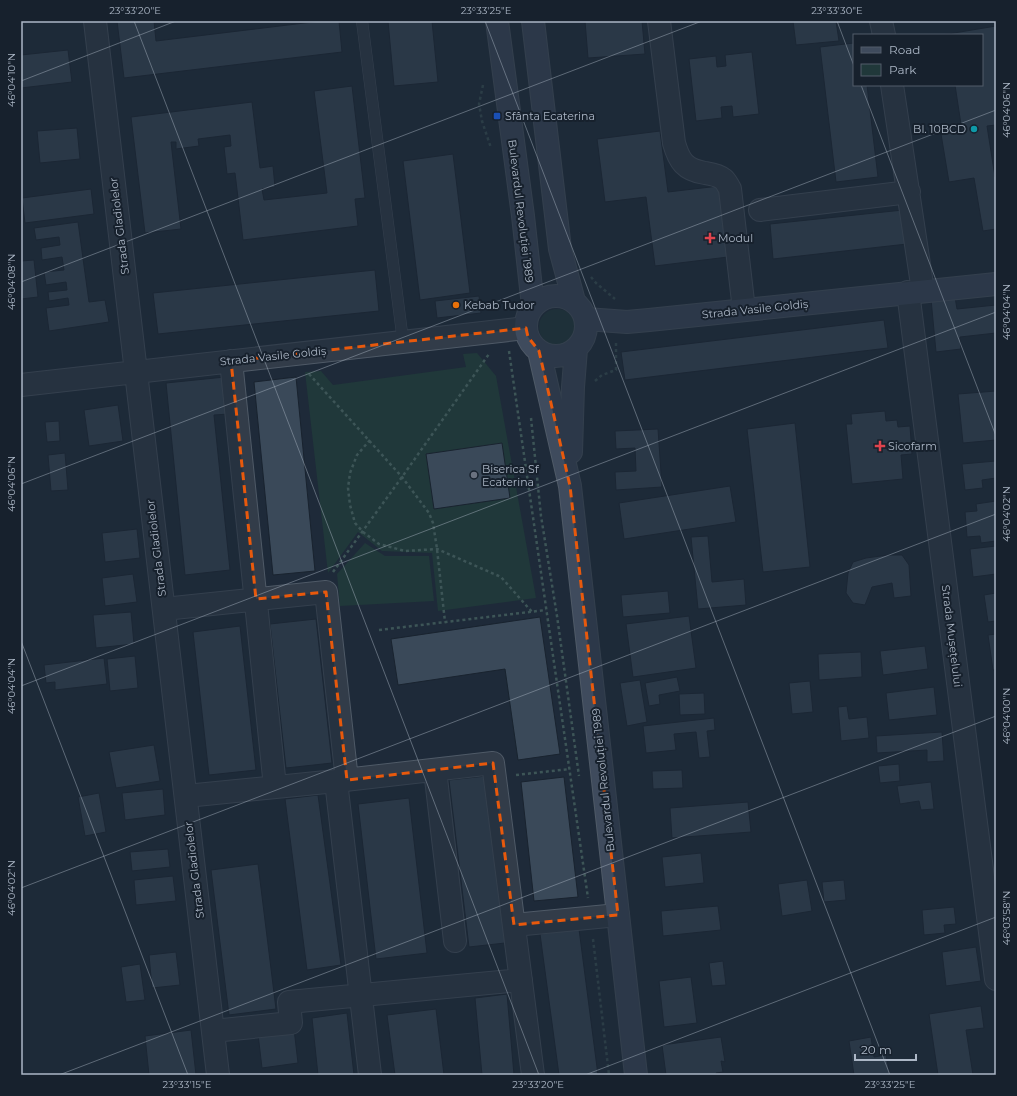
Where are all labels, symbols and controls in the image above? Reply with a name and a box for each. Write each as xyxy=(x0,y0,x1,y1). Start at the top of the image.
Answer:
text: 23°33'20"E xyxy=(109,4,161,17)
text: 23°33'25"E xyxy=(461,4,512,17)
text: 23°33'30"E xyxy=(811,4,863,17)
legend xyxy=(853,34,983,86)
text: Road xyxy=(889,42,920,57)
text: 46°04'10"N xyxy=(5,53,18,107)
text: Park xyxy=(889,62,917,77)
text: 46°04'06"N xyxy=(1000,82,1013,138)
place label: Sfânta Ecaterina xyxy=(505,109,595,123)
marker: Sfânta Ecaterina xyxy=(492,111,502,121)
place label: Bl. 10BCD xyxy=(913,122,966,136)
marker: Bl. 10BCD xyxy=(969,124,979,134)
street label: Bulevardul Revoluției 1989 xyxy=(505,139,537,284)
street label: Strada Gladiolelor xyxy=(106,177,132,275)
place label: Modul xyxy=(718,231,753,245)
marker: Modul xyxy=(705,233,715,243)
text: 46°04'08"N xyxy=(5,254,18,310)
text: 46°04'04"N xyxy=(1000,284,1013,340)
street label: Strada Vasile Goldiș xyxy=(701,296,810,322)
place label: Kebab Tudor xyxy=(464,298,535,312)
marker: Kebab Tudor xyxy=(451,300,461,310)
street label: Strada Vasile Goldiș xyxy=(219,343,328,369)
place label: Sicofarm xyxy=(888,439,937,453)
marker: Sicofarm xyxy=(875,441,885,451)
text: 46°04'06"N xyxy=(5,456,18,512)
place label: Biserica Sf Ecaterina xyxy=(482,462,540,489)
marker: Biserica Sf Ecaterina xyxy=(469,470,479,480)
text: 46°04'02"N xyxy=(1000,486,1013,542)
street label: Strada Gladiolelor xyxy=(143,499,169,597)
street label: Strada Mușețelului xyxy=(939,584,965,688)
text: 46°04'04"N xyxy=(5,658,18,714)
text: 46°04'00"N xyxy=(1000,688,1013,744)
street label: Bulevardul Revoluției 1989 xyxy=(588,707,617,852)
street label: Strada Gladiolelor xyxy=(181,821,207,919)
text: 46°04'02"N xyxy=(5,860,18,916)
text: 46°03'58"N xyxy=(1000,891,1013,945)
scale bar xyxy=(855,1036,916,1062)
text: 20 m xyxy=(861,1042,892,1057)
text: 23°33'15"E xyxy=(163,1078,212,1091)
text: 23°33'20"E xyxy=(512,1078,564,1091)
text: 23°33'25"E xyxy=(865,1078,916,1091)

